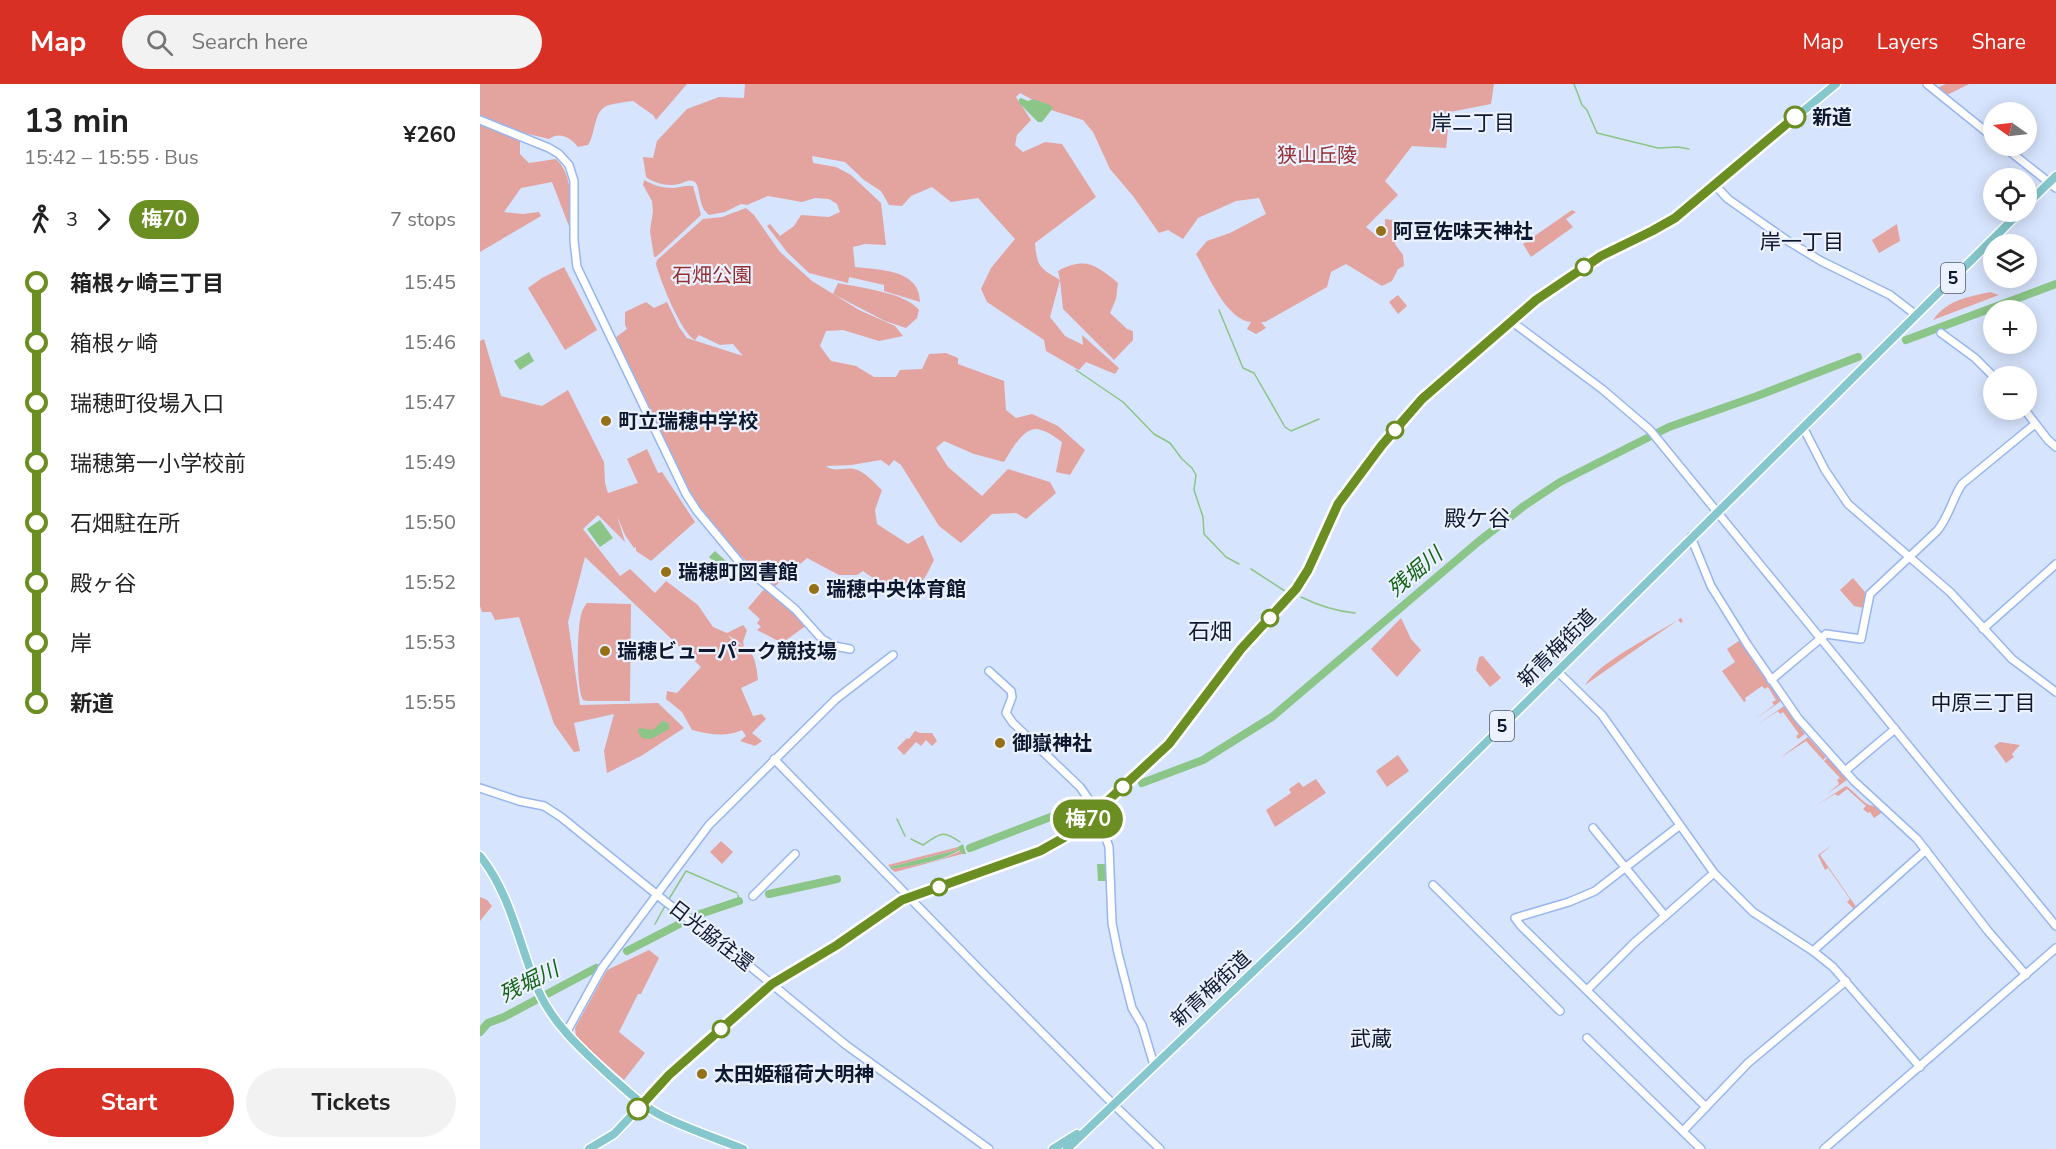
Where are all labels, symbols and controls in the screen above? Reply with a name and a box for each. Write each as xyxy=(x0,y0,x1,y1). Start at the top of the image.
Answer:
search box xyxy=(122,15,542,69)
text: Map xyxy=(30,23,86,61)
icon: search xyxy=(143,26,176,59)
text: Search here xyxy=(191,27,308,57)
text: Map xyxy=(1802,28,1844,56)
text: Layers xyxy=(1877,28,1938,56)
text: Share xyxy=(1971,28,2026,56)
text: 13 min xyxy=(24,99,129,144)
north arrow xyxy=(1983,102,2037,156)
map controls xyxy=(1983,102,2037,420)
place label: 新道 xyxy=(1812,104,1852,131)
marker: 新道 xyxy=(1784,106,1806,128)
district label: 岸二丁目 xyxy=(1431,109,1515,137)
text: ¥260 xyxy=(403,120,456,150)
park label: 狭山丘陵 xyxy=(1277,142,1357,169)
text: 15:42 – 15:55 · Bus xyxy=(24,144,199,171)
button: locate xyxy=(1983,168,2037,222)
icon: walk xyxy=(24,203,57,236)
icon: forward xyxy=(87,203,120,236)
text: 梅70 xyxy=(141,205,187,233)
text: 3 xyxy=(66,206,78,233)
text: 7 stops xyxy=(390,206,456,233)
place label: 阿豆佐味天神社 xyxy=(1393,218,1533,245)
marker: 阿豆佐味天神社 xyxy=(1374,224,1388,238)
district label: 岸一丁目 xyxy=(1760,228,1844,256)
button: layers xyxy=(1983,234,2037,288)
unlabelled marker xyxy=(1575,258,1593,276)
park label: 石畑公園 xyxy=(672,262,752,289)
road number: 5 xyxy=(1941,263,1965,293)
text: 箱根ヶ崎三丁目 xyxy=(70,269,224,299)
text: 15:45 xyxy=(403,269,456,296)
button: + xyxy=(1983,300,2037,354)
text: 箱根ヶ崎 xyxy=(70,329,158,359)
text: 15:46 xyxy=(403,329,456,356)
button: − xyxy=(1983,366,2037,420)
text: 瑞穂町役場入口 xyxy=(70,389,224,419)
text: 15:47 xyxy=(403,389,456,416)
place label: 町立瑞穂中学校 xyxy=(618,408,758,435)
marker: 町立瑞穂中学校 xyxy=(599,414,613,428)
unlabelled marker xyxy=(1386,421,1404,439)
text: 瑞穂第一小学校前 xyxy=(70,449,246,479)
text: 15:49 xyxy=(403,449,456,476)
district label: 殿ケ谷 xyxy=(1444,504,1510,534)
text: 石畑駐在所 xyxy=(70,509,180,539)
text: 15:50 xyxy=(403,509,456,536)
water label: 残堀川 xyxy=(1382,540,1450,603)
place label: 瑞穂町図書館 xyxy=(678,559,798,586)
marker: 瑞穂町図書館 xyxy=(659,565,673,579)
text: 殿ヶ谷 xyxy=(70,569,136,599)
text: 15:52 xyxy=(403,569,456,596)
place label: 瑞穂中央体育館 xyxy=(826,576,966,603)
marker: 瑞穂中央体育館 xyxy=(807,582,821,596)
street label: 新青梅街道 xyxy=(1512,603,1602,693)
unlabelled marker xyxy=(1261,609,1279,627)
district label: 石畑 xyxy=(1188,617,1232,647)
text: 岸 xyxy=(70,629,92,659)
text: 15:53 xyxy=(403,629,456,656)
place label: 瑞穂ビューパーク競技場 xyxy=(617,638,837,665)
marker: 瑞穂ビューパーク競技場 xyxy=(598,644,612,658)
text: 新道 xyxy=(70,689,114,719)
text: 15:55 xyxy=(403,689,456,716)
district label: 中原三丁目 xyxy=(1931,689,2036,717)
road number: 5 xyxy=(1490,711,1514,741)
place label: 御嶽神社 xyxy=(1012,730,1092,757)
marker: 御嶽神社 xyxy=(993,736,1007,750)
unlabelled marker xyxy=(1114,778,1132,796)
line badge: 梅70 xyxy=(1054,800,1122,838)
text: 梅70 xyxy=(1065,805,1111,833)
unlabelled marker xyxy=(930,878,948,896)
street label: 日光脇往還 xyxy=(663,895,759,977)
street label: 新青梅街道 xyxy=(1165,945,1257,1033)
water label: 残堀川 xyxy=(495,954,565,1009)
unlabelled marker xyxy=(712,1020,730,1038)
district label: 武蔵 xyxy=(1350,1025,1392,1053)
place label: 太田姫稲荷大明神 xyxy=(714,1061,874,1088)
marker: 太田姫稲荷大明神 xyxy=(695,1067,709,1081)
button: Start xyxy=(24,1068,234,1137)
button: Tickets xyxy=(246,1068,456,1137)
unlabelled marker xyxy=(627,1098,649,1120)

